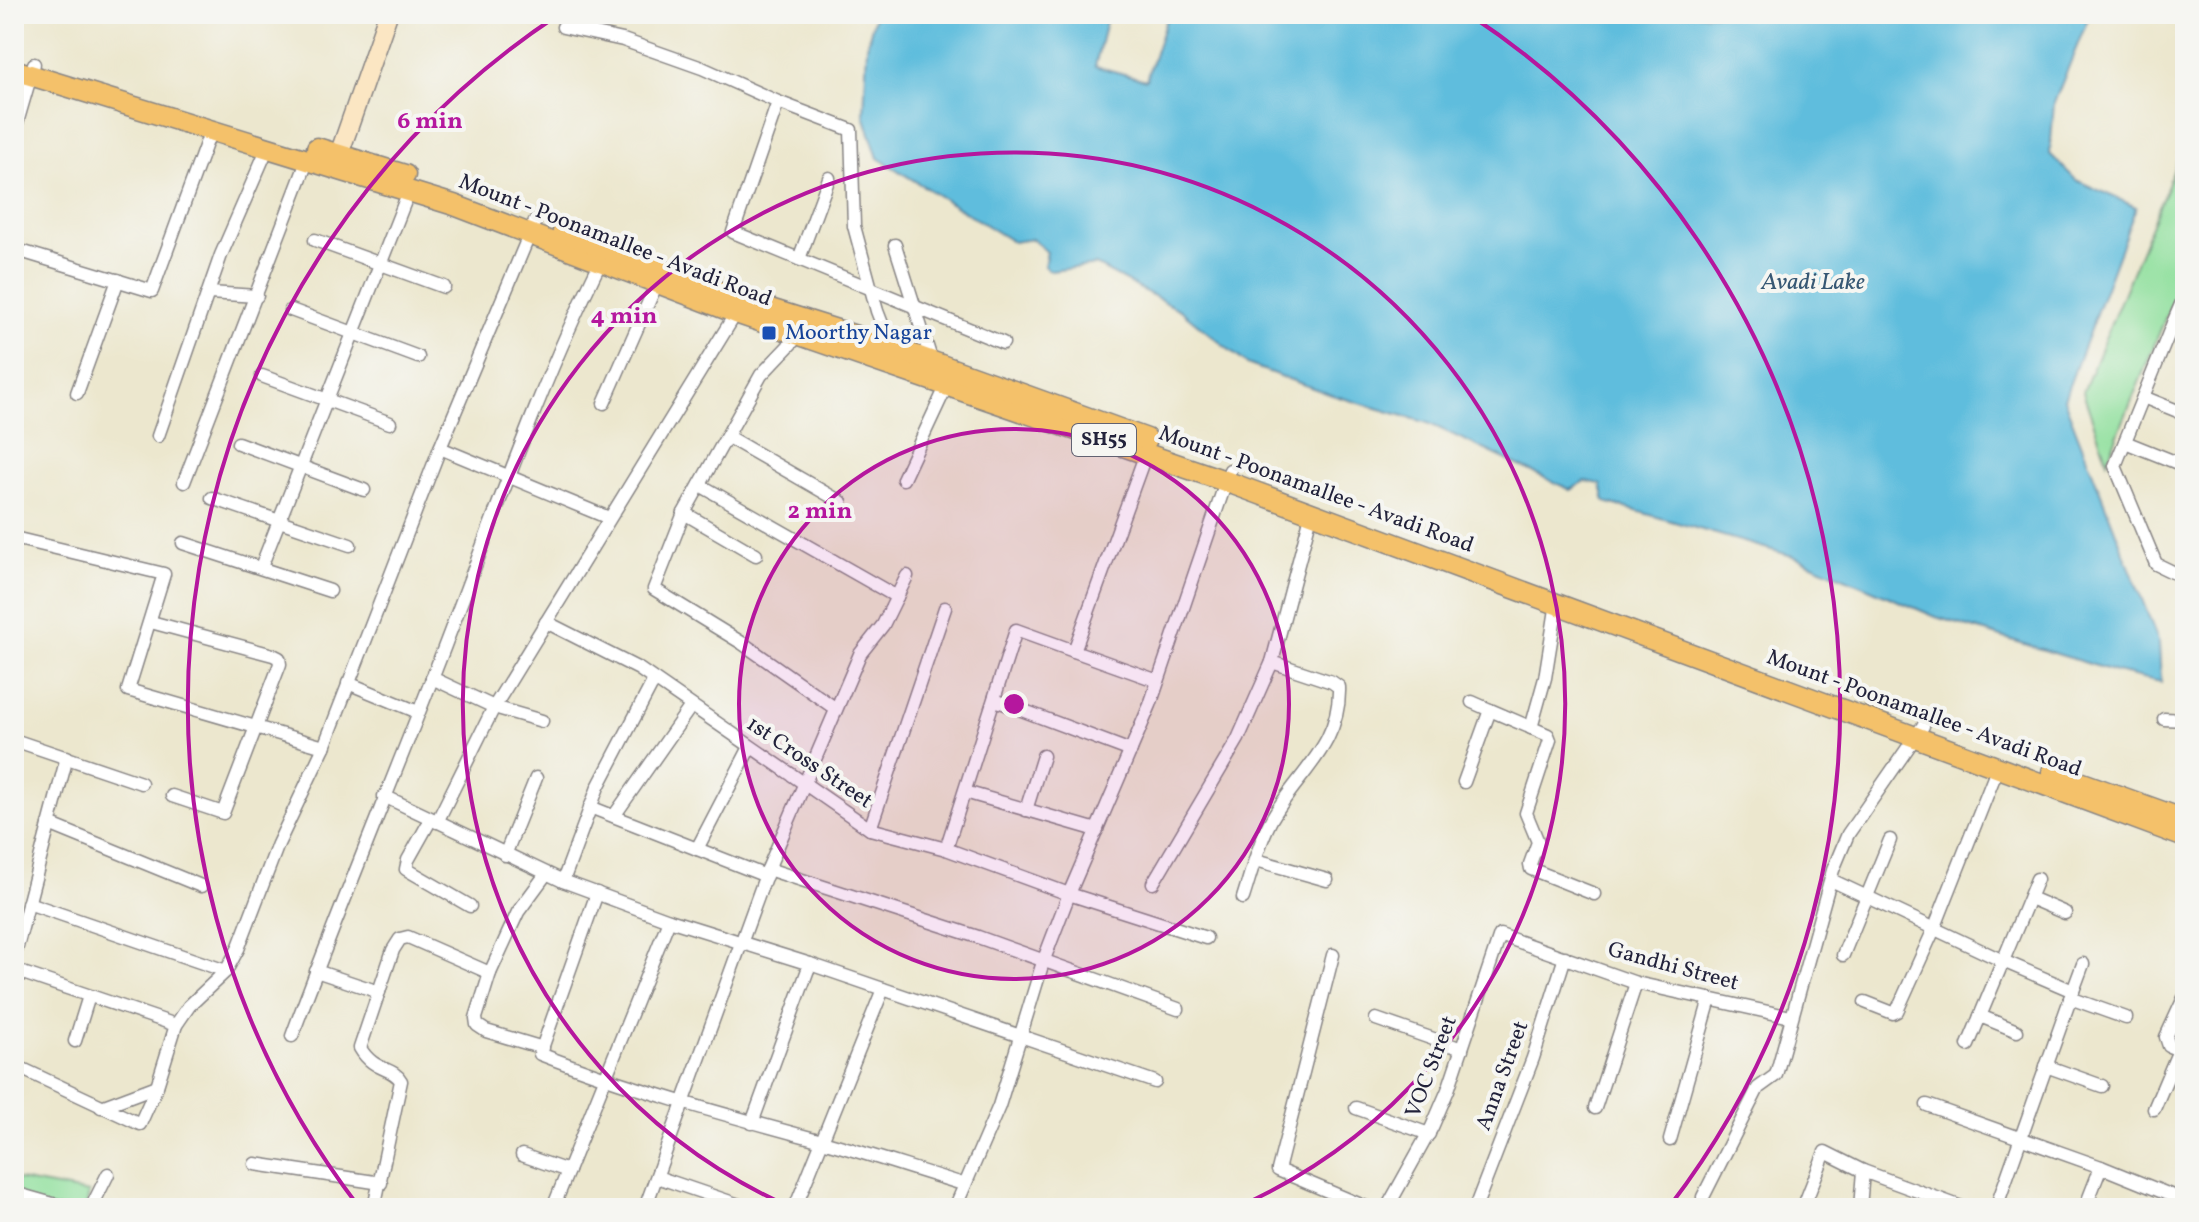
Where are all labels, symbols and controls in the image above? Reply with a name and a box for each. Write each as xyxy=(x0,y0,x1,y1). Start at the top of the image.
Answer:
text: 6 min xyxy=(397,105,463,139)
street label: Mount - Poonamallee - Avadi Road xyxy=(454,167,776,315)
water label: Avadi Lake xyxy=(1760,266,1865,300)
text: 4 min xyxy=(591,300,658,334)
place label: Moorthy Nagar xyxy=(785,318,932,349)
marker: Moorthy Nagar xyxy=(760,324,778,342)
street label: Mount - Poonamallee - Avadi Road xyxy=(1154,418,1478,562)
road number: SH55 xyxy=(1072,424,1136,456)
text: 2 min xyxy=(788,495,853,529)
street label: Mount - Poonamallee - Avadi Road xyxy=(1762,642,2086,786)
centre of rings xyxy=(1000,690,1028,718)
street label: 1st Cross Street xyxy=(740,709,879,817)
street label: Gandhi Street xyxy=(1604,935,1742,999)
street label: VOC Street xyxy=(1398,1011,1466,1123)
street label: Anna Street xyxy=(1469,1017,1537,1135)

